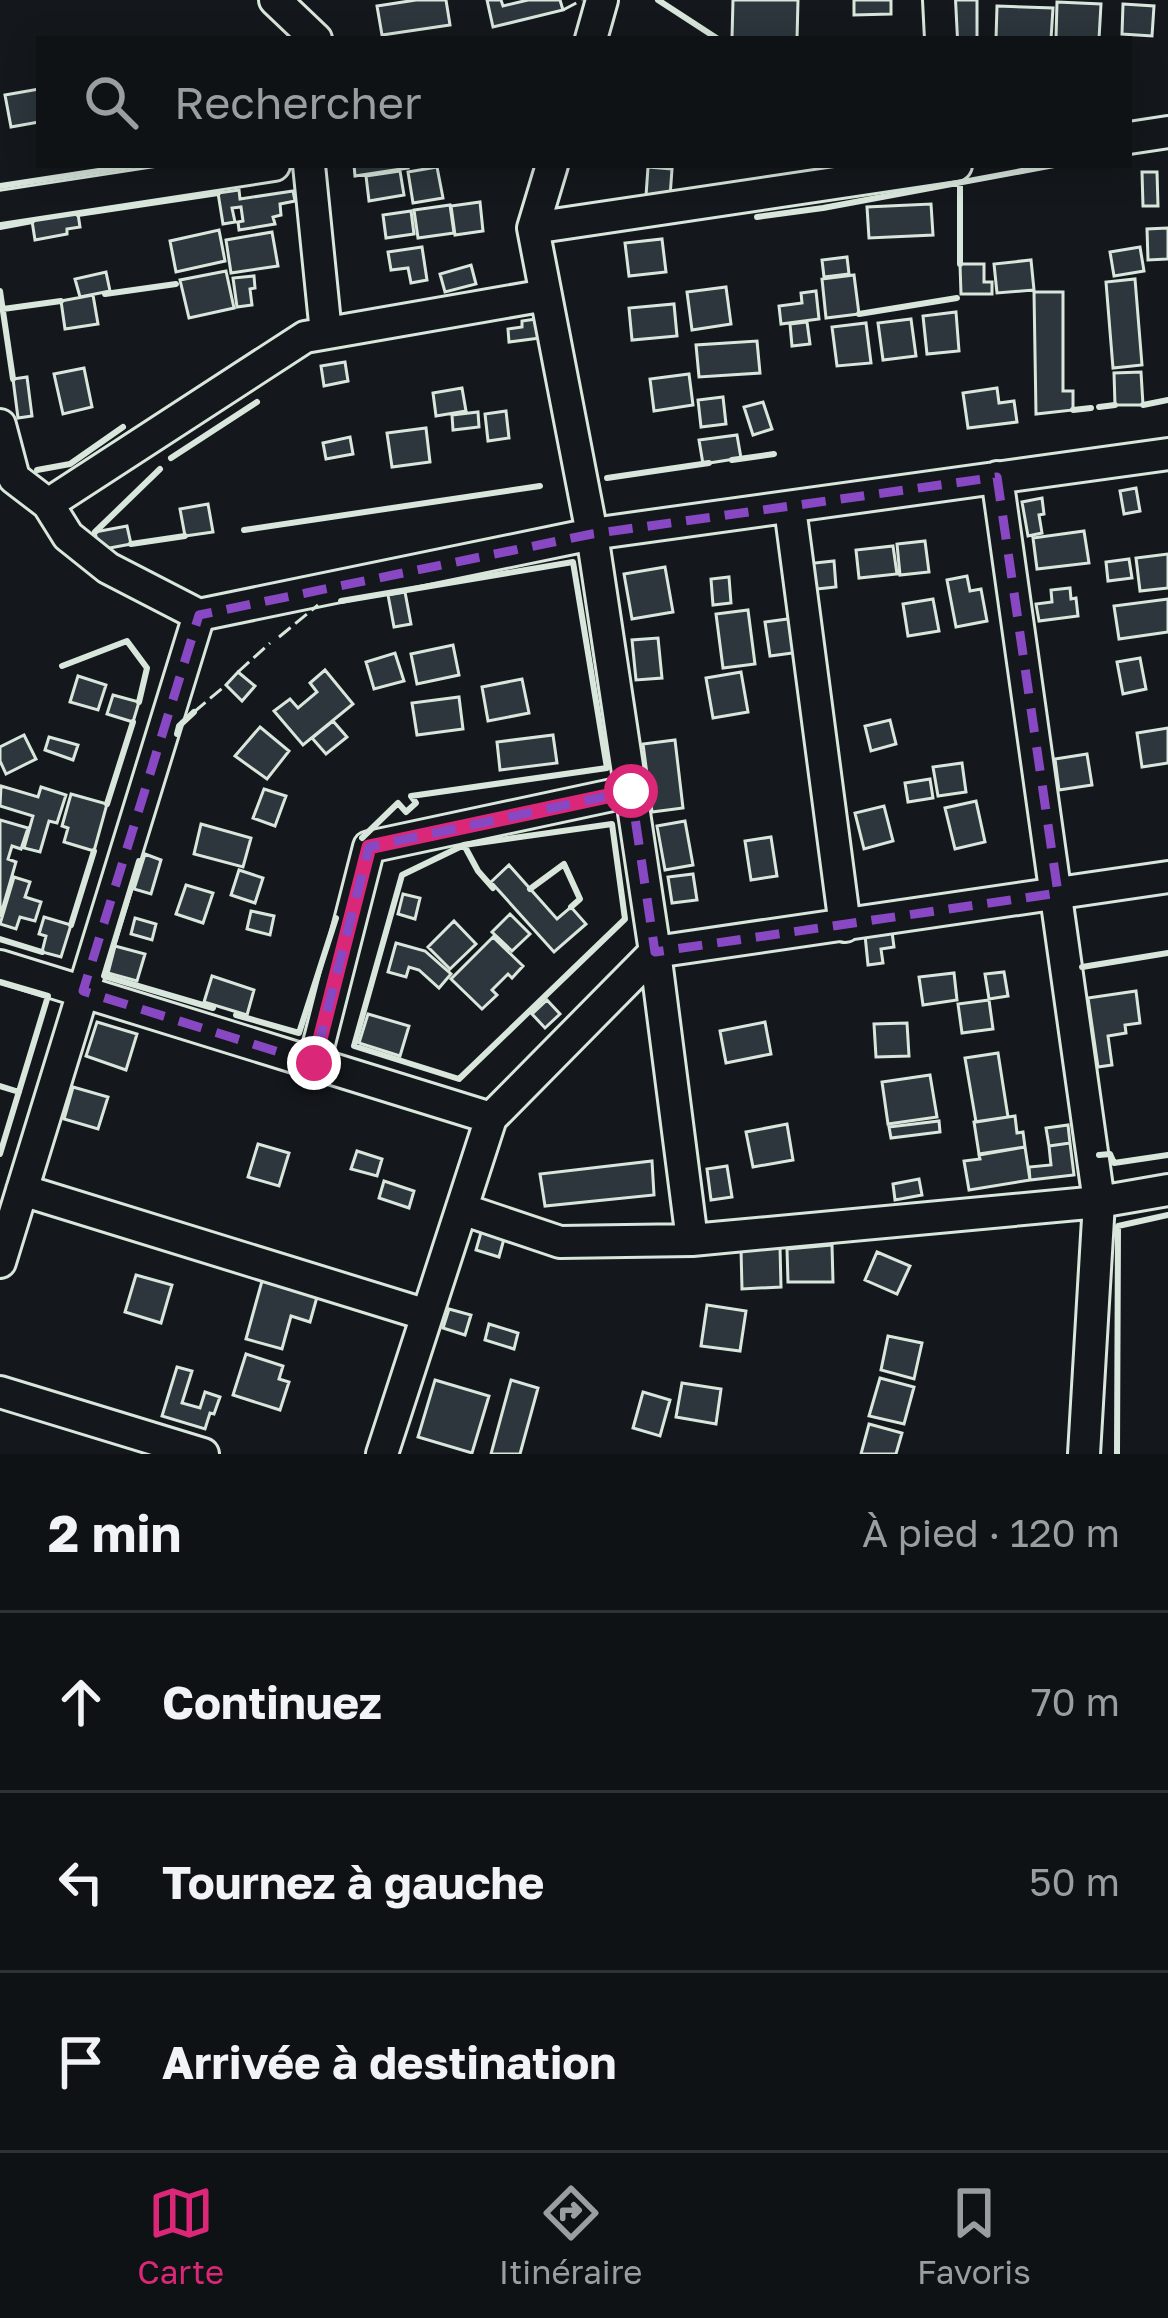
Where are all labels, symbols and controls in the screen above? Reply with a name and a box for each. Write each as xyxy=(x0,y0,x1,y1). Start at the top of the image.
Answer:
search box xyxy=(36,36,1132,168)
icon: search xyxy=(78,69,144,135)
text: Rechercher xyxy=(174,75,422,129)
route start xyxy=(604,764,658,818)
route end xyxy=(287,1036,341,1090)
text: 2 min xyxy=(48,1502,181,1563)
text: À pied · 120 m xyxy=(862,1509,1120,1556)
icon: ahead xyxy=(48,1669,114,1735)
text: Continuez xyxy=(162,1675,382,1729)
text: 70 m xyxy=(1031,1678,1120,1725)
icon: left xyxy=(48,1849,114,1915)
text: Tournez à gauche xyxy=(162,1855,544,1909)
text: 50 m xyxy=(1029,1858,1120,1905)
icon: arrive xyxy=(48,2029,114,2095)
text: Arrivée à destination xyxy=(162,2035,617,2089)
tab: Carte xyxy=(137,2180,224,2291)
tab: Itinéraire xyxy=(499,2180,642,2291)
tab: Favoris xyxy=(917,2180,1031,2291)

